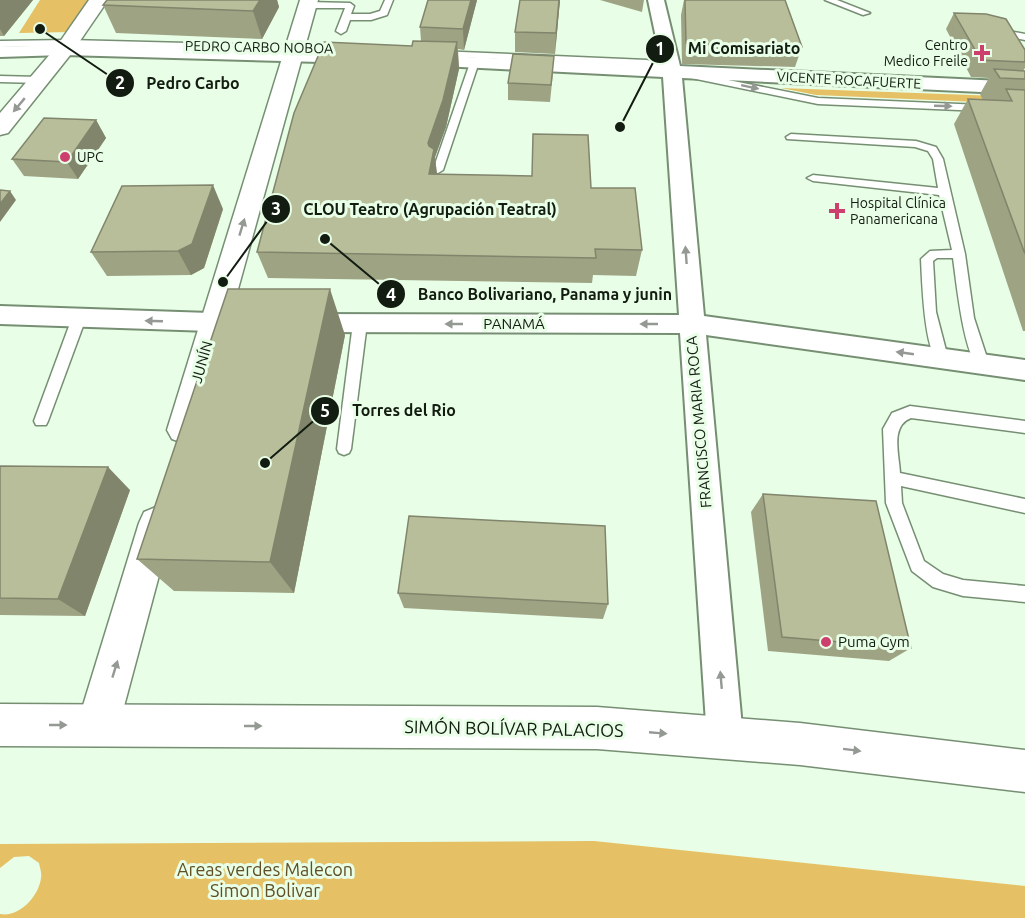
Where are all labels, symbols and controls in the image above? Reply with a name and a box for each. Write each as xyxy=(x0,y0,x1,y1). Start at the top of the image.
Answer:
callout: Mi Comisariato xyxy=(645,32,812,66)
place label: Centro Medico Freile xyxy=(884,37,968,69)
street label: PEDRO CARBO NOBOA xyxy=(185,38,333,56)
text: 1 xyxy=(655,38,665,58)
text: Mi Comisariato xyxy=(688,39,800,57)
marker: Centro Medico Freile xyxy=(973,44,991,62)
callout: Pedro Carbo xyxy=(105,66,252,100)
street label: VICENTE ROCAFUERTE xyxy=(776,68,922,92)
text: 2 xyxy=(115,72,125,92)
text: Pedro Carbo xyxy=(146,74,240,92)
one-way arrow xyxy=(741,83,760,92)
one-way arrow xyxy=(13,98,26,113)
one-way arrow xyxy=(934,102,953,111)
place label: UPC xyxy=(77,149,104,165)
marker: UPC xyxy=(58,150,72,164)
callout: CLOU Teatro (Agrupación Teatral) xyxy=(261,192,568,226)
place label: Hospital Clínica Panamericana xyxy=(850,195,946,227)
text: 3 xyxy=(271,198,281,218)
text: CLOU Teatro (Agrupación Teatral) xyxy=(303,200,557,219)
marker: Hospital Clínica Panamericana xyxy=(828,202,846,220)
one-way arrow xyxy=(238,218,247,236)
one-way arrow xyxy=(681,245,690,264)
callout: Banco Bolivariano, Panama y junin xyxy=(376,277,685,311)
text: 4 xyxy=(386,284,396,304)
text: Banco Bolivariano, Panama y junin xyxy=(418,285,672,303)
street label: PANAMÁ xyxy=(483,315,545,332)
one-way arrow xyxy=(145,316,164,325)
one-way arrow xyxy=(444,319,463,328)
one-way arrow xyxy=(639,319,658,329)
street label: FRANCISCO MARIA ROCA xyxy=(682,335,714,509)
street label: JUNÍN xyxy=(187,339,216,385)
one-way arrow xyxy=(895,349,914,358)
callout: Torres del Rio xyxy=(310,394,468,428)
text: 5 xyxy=(320,400,330,420)
text: Torres del Rio xyxy=(352,401,456,419)
place label: Puma Gym xyxy=(838,633,910,650)
marker: Puma Gym xyxy=(819,635,833,649)
one-way arrow xyxy=(111,660,120,678)
one-way arrow xyxy=(716,670,725,689)
street label: SIMÓN BOLÍVAR PALACIOS xyxy=(404,715,624,740)
one-way arrow xyxy=(49,720,68,730)
one-way arrow xyxy=(244,721,263,731)
one-way arrow xyxy=(649,728,668,737)
one-way arrow xyxy=(843,746,862,755)
park label: Areas verdes Malecon Simon Bolivar xyxy=(177,859,353,900)

